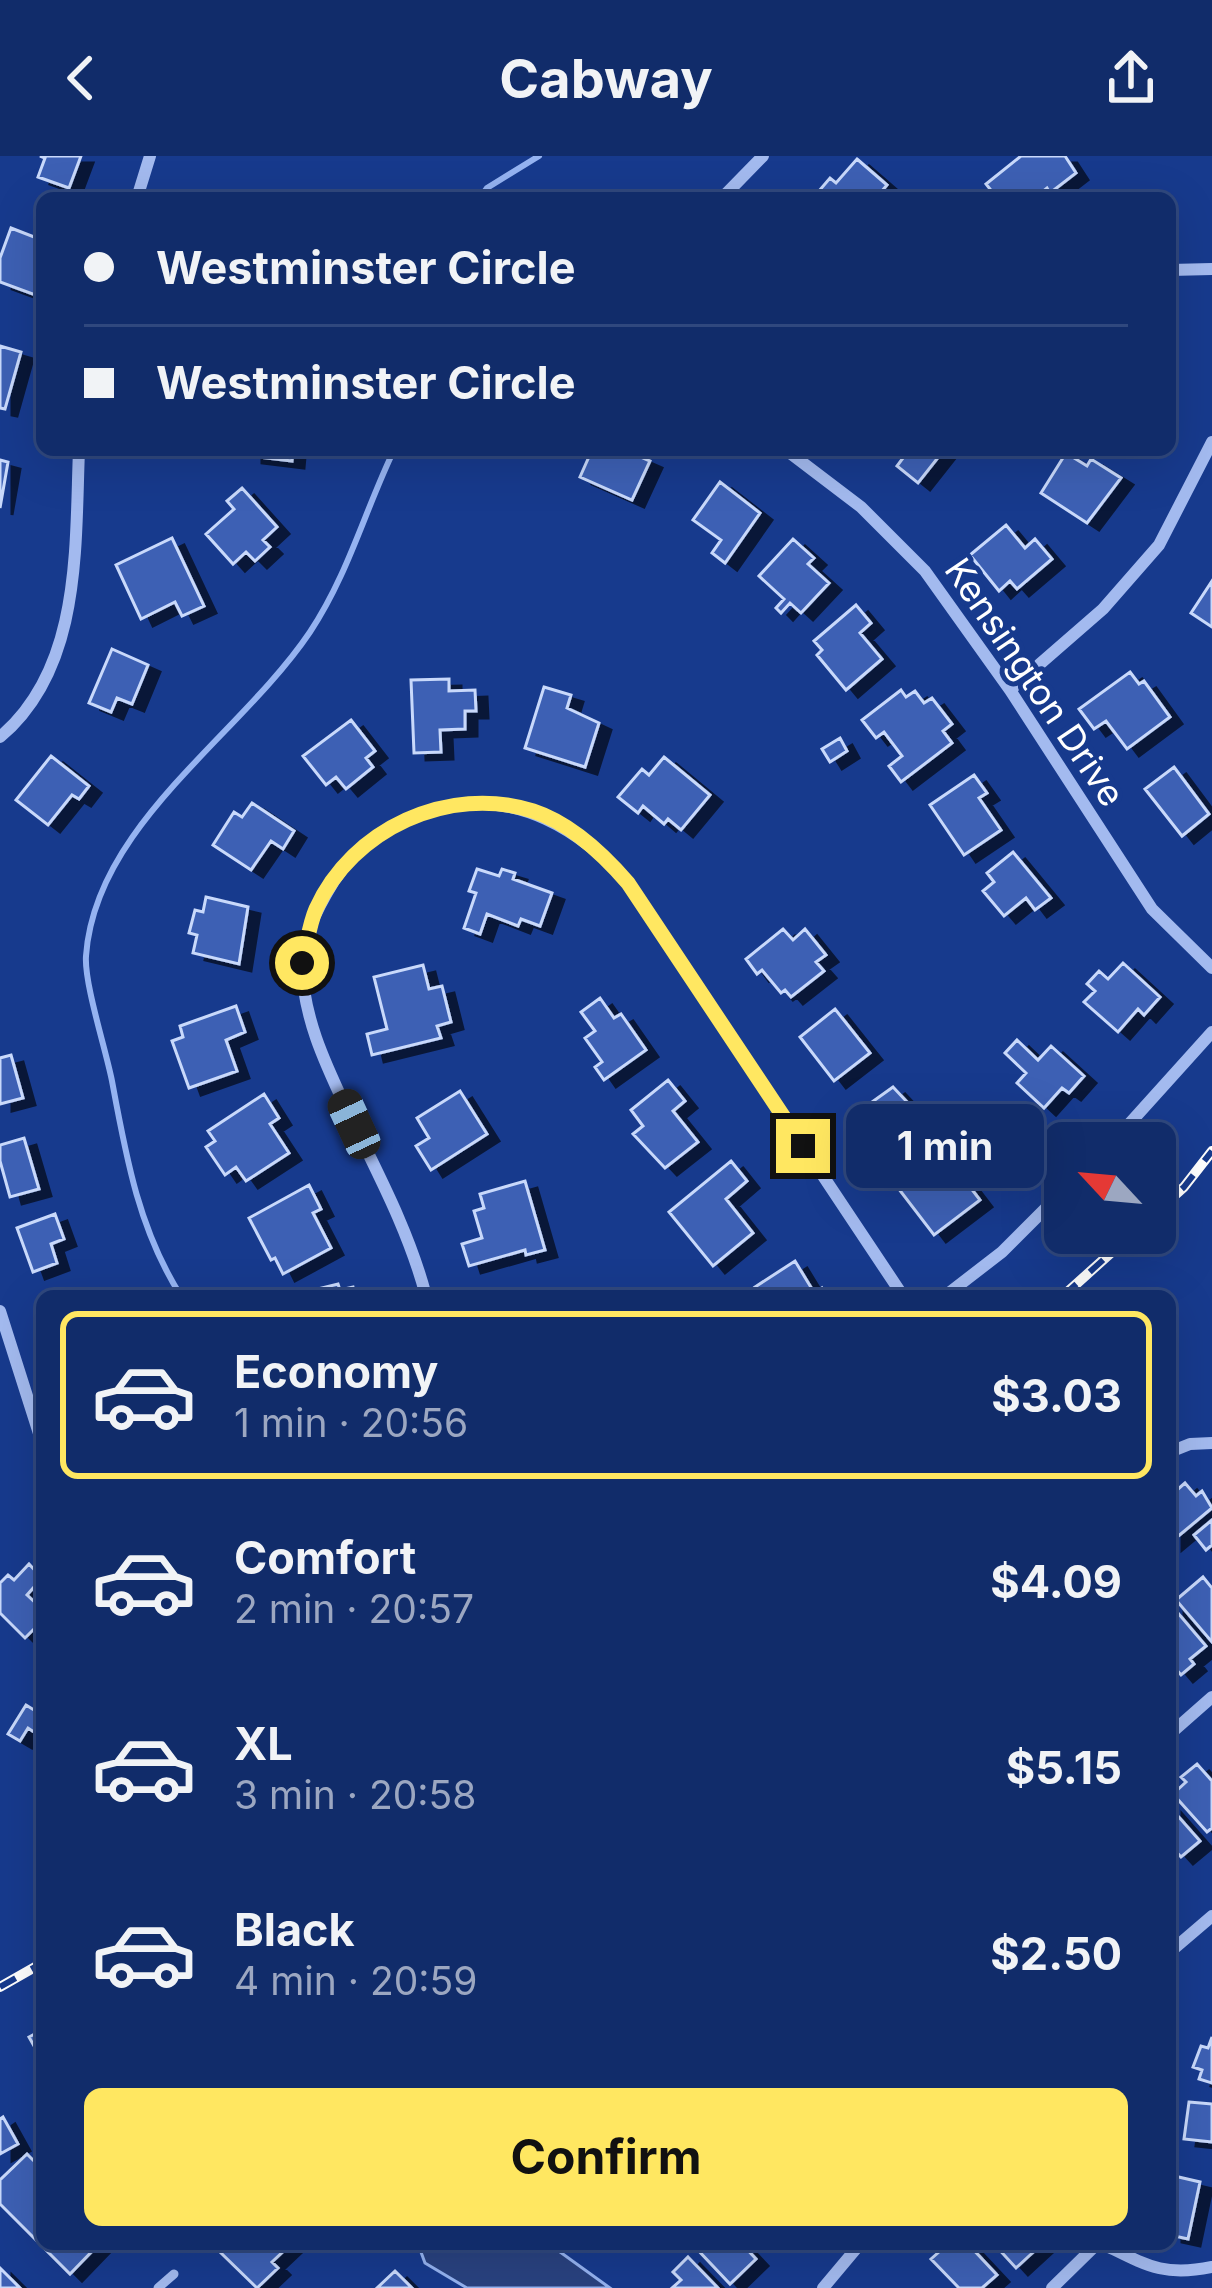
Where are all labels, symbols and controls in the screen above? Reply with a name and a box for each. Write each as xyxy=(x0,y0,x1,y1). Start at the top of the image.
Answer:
icon: back xyxy=(48,45,114,111)
icon: share xyxy=(1098,45,1164,111)
text: Cabway xyxy=(499,46,713,111)
text: Westminster Circle xyxy=(156,240,575,295)
text: Westminster Circle xyxy=(156,355,575,410)
street label: Kensington Drive xyxy=(936,550,1134,814)
route start xyxy=(275,936,329,990)
car xyxy=(322,1084,386,1164)
callout: 1 min xyxy=(845,1104,1043,1188)
route end xyxy=(776,1119,830,1173)
text: 1 min xyxy=(897,1122,993,1169)
north arrow xyxy=(1044,1122,1176,1254)
map controls xyxy=(1044,1122,1176,1254)
icon: car xyxy=(90,1341,198,1449)
text: Economy xyxy=(234,1344,438,1399)
text: $3.03 xyxy=(991,1368,1122,1423)
text: 1 min · 20:56 xyxy=(234,1399,468,1446)
icon: car xyxy=(90,1527,198,1635)
text: Comfort xyxy=(234,1530,416,1585)
text: $4.09 xyxy=(990,1554,1122,1609)
text: 2 min · 20:57 xyxy=(234,1585,474,1632)
icon: car xyxy=(90,1713,198,1821)
text: XL xyxy=(234,1716,293,1771)
text: $5.15 xyxy=(1006,1740,1122,1795)
text: 3 min · 20:58 xyxy=(234,1771,476,1818)
icon: car xyxy=(90,1899,198,2007)
text: Black xyxy=(234,1902,355,1957)
text: $2.50 xyxy=(990,1926,1122,1981)
text: 4 min · 20:59 xyxy=(234,1957,478,2004)
button: Confirm xyxy=(84,2088,1128,2226)

